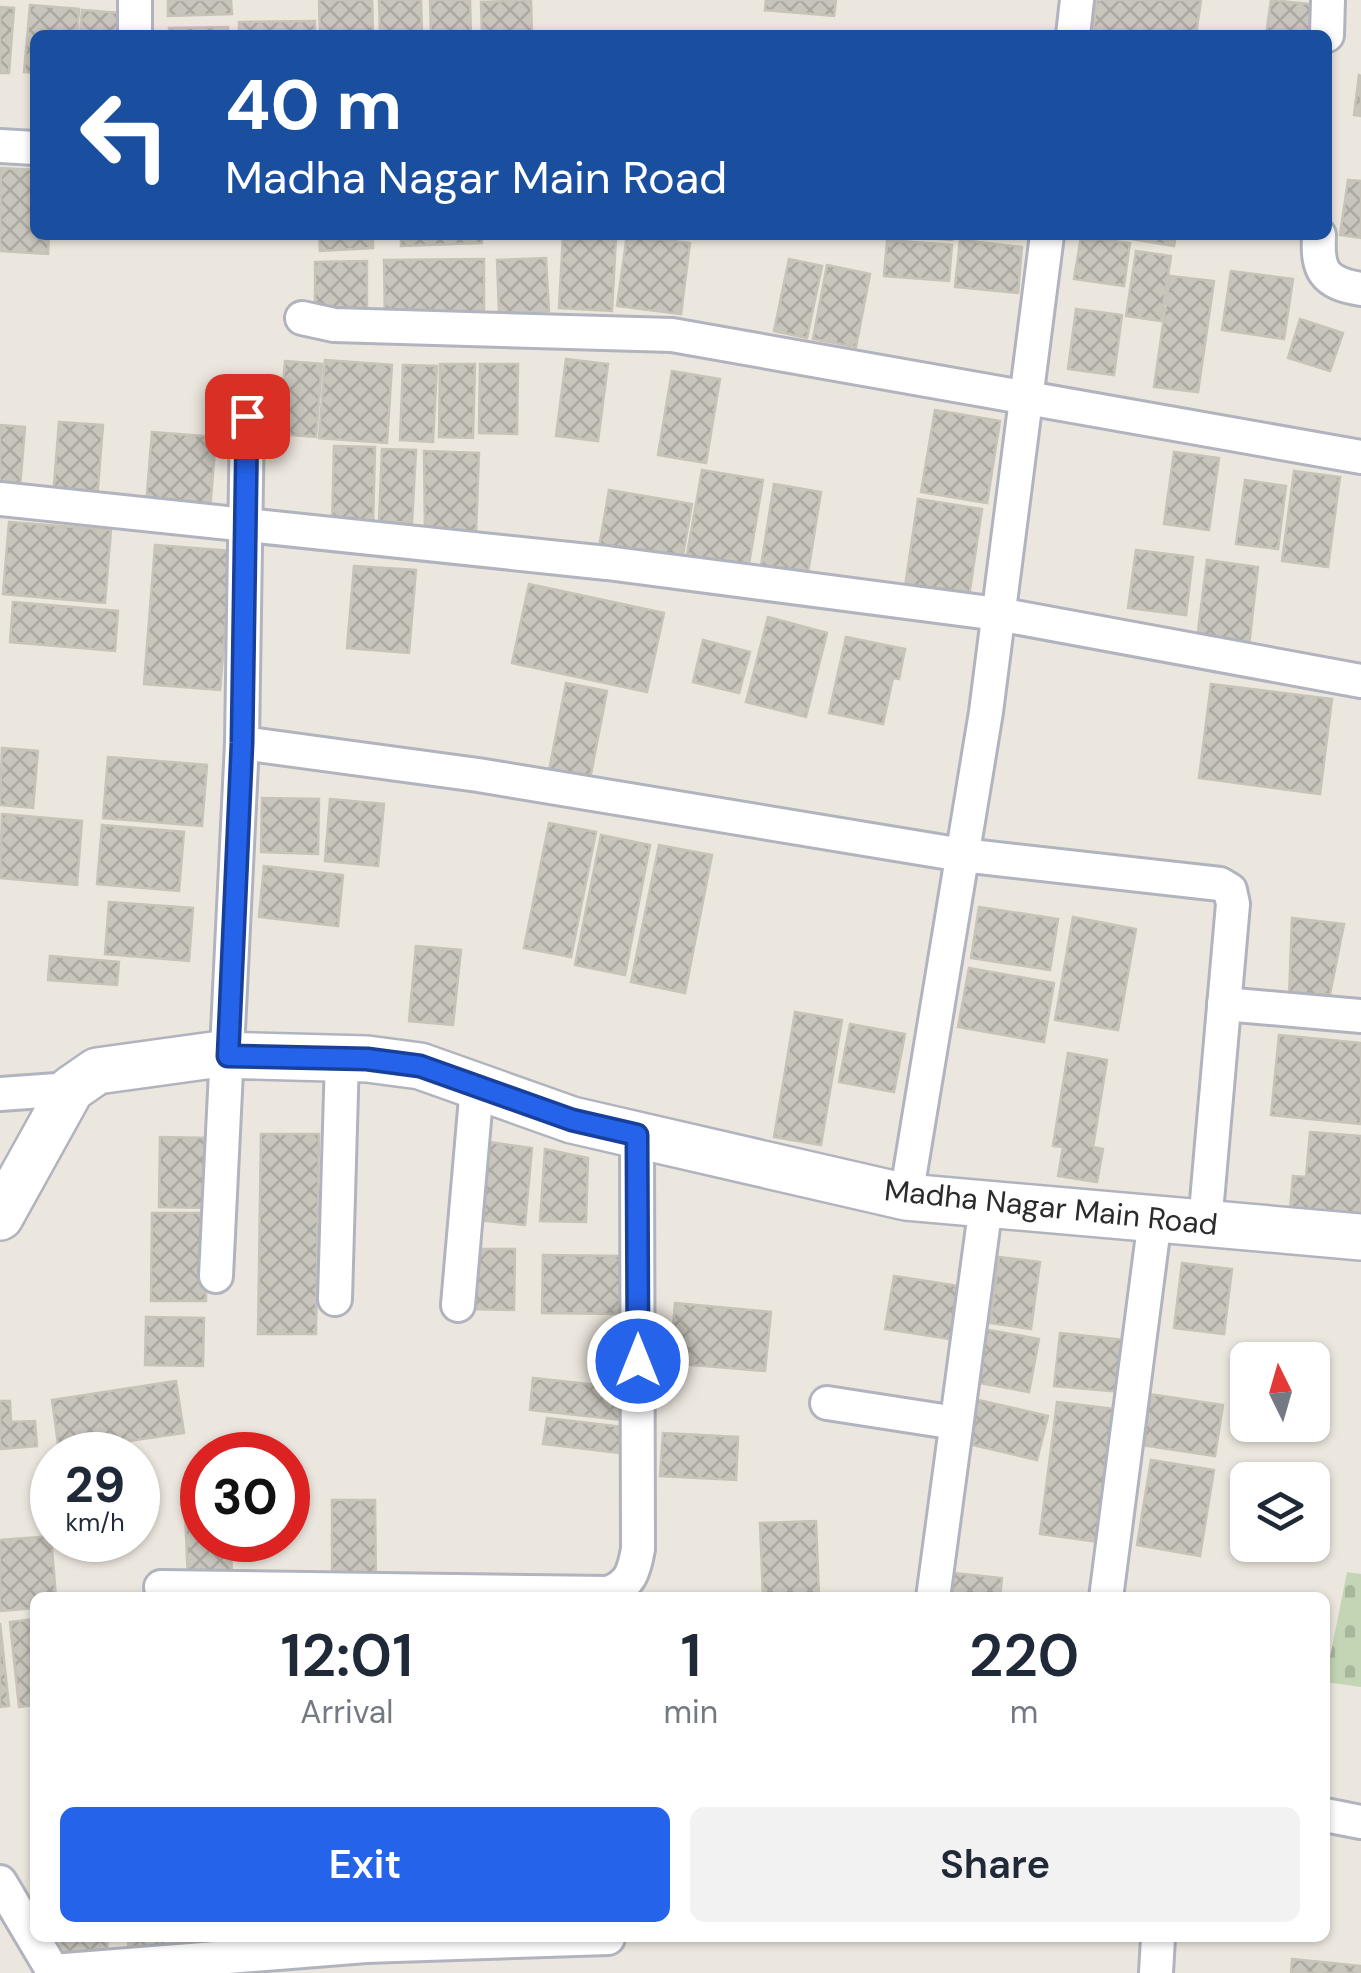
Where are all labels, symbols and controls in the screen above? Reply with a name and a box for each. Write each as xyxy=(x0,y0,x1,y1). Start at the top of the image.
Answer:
text: 40 m xyxy=(225,60,402,151)
icon: left xyxy=(60,70,190,200)
text: Madha Nagar Main Road xyxy=(225,148,727,207)
pin xyxy=(205,374,290,459)
icon: arrive xyxy=(220,389,275,444)
street label: Madha Nagar Main Road xyxy=(882,1170,1220,1244)
position arrow xyxy=(586,1309,690,1413)
north arrow xyxy=(1230,1342,1330,1442)
map controls xyxy=(1230,1342,1330,1562)
speed limit sign: 30 xyxy=(180,1432,310,1562)
text: 29 xyxy=(65,1452,125,1518)
button: layers xyxy=(1230,1462,1330,1562)
text: km/h xyxy=(65,1506,125,1539)
text: 12:01 xyxy=(281,1616,413,1695)
text: 1 xyxy=(680,1616,701,1695)
text: 220 xyxy=(969,1616,1079,1695)
text: Arrival xyxy=(300,1691,393,1733)
text: min xyxy=(664,1691,718,1733)
text: m xyxy=(1010,1691,1038,1733)
button: Exit xyxy=(60,1807,670,1922)
button: Share xyxy=(690,1807,1300,1922)

